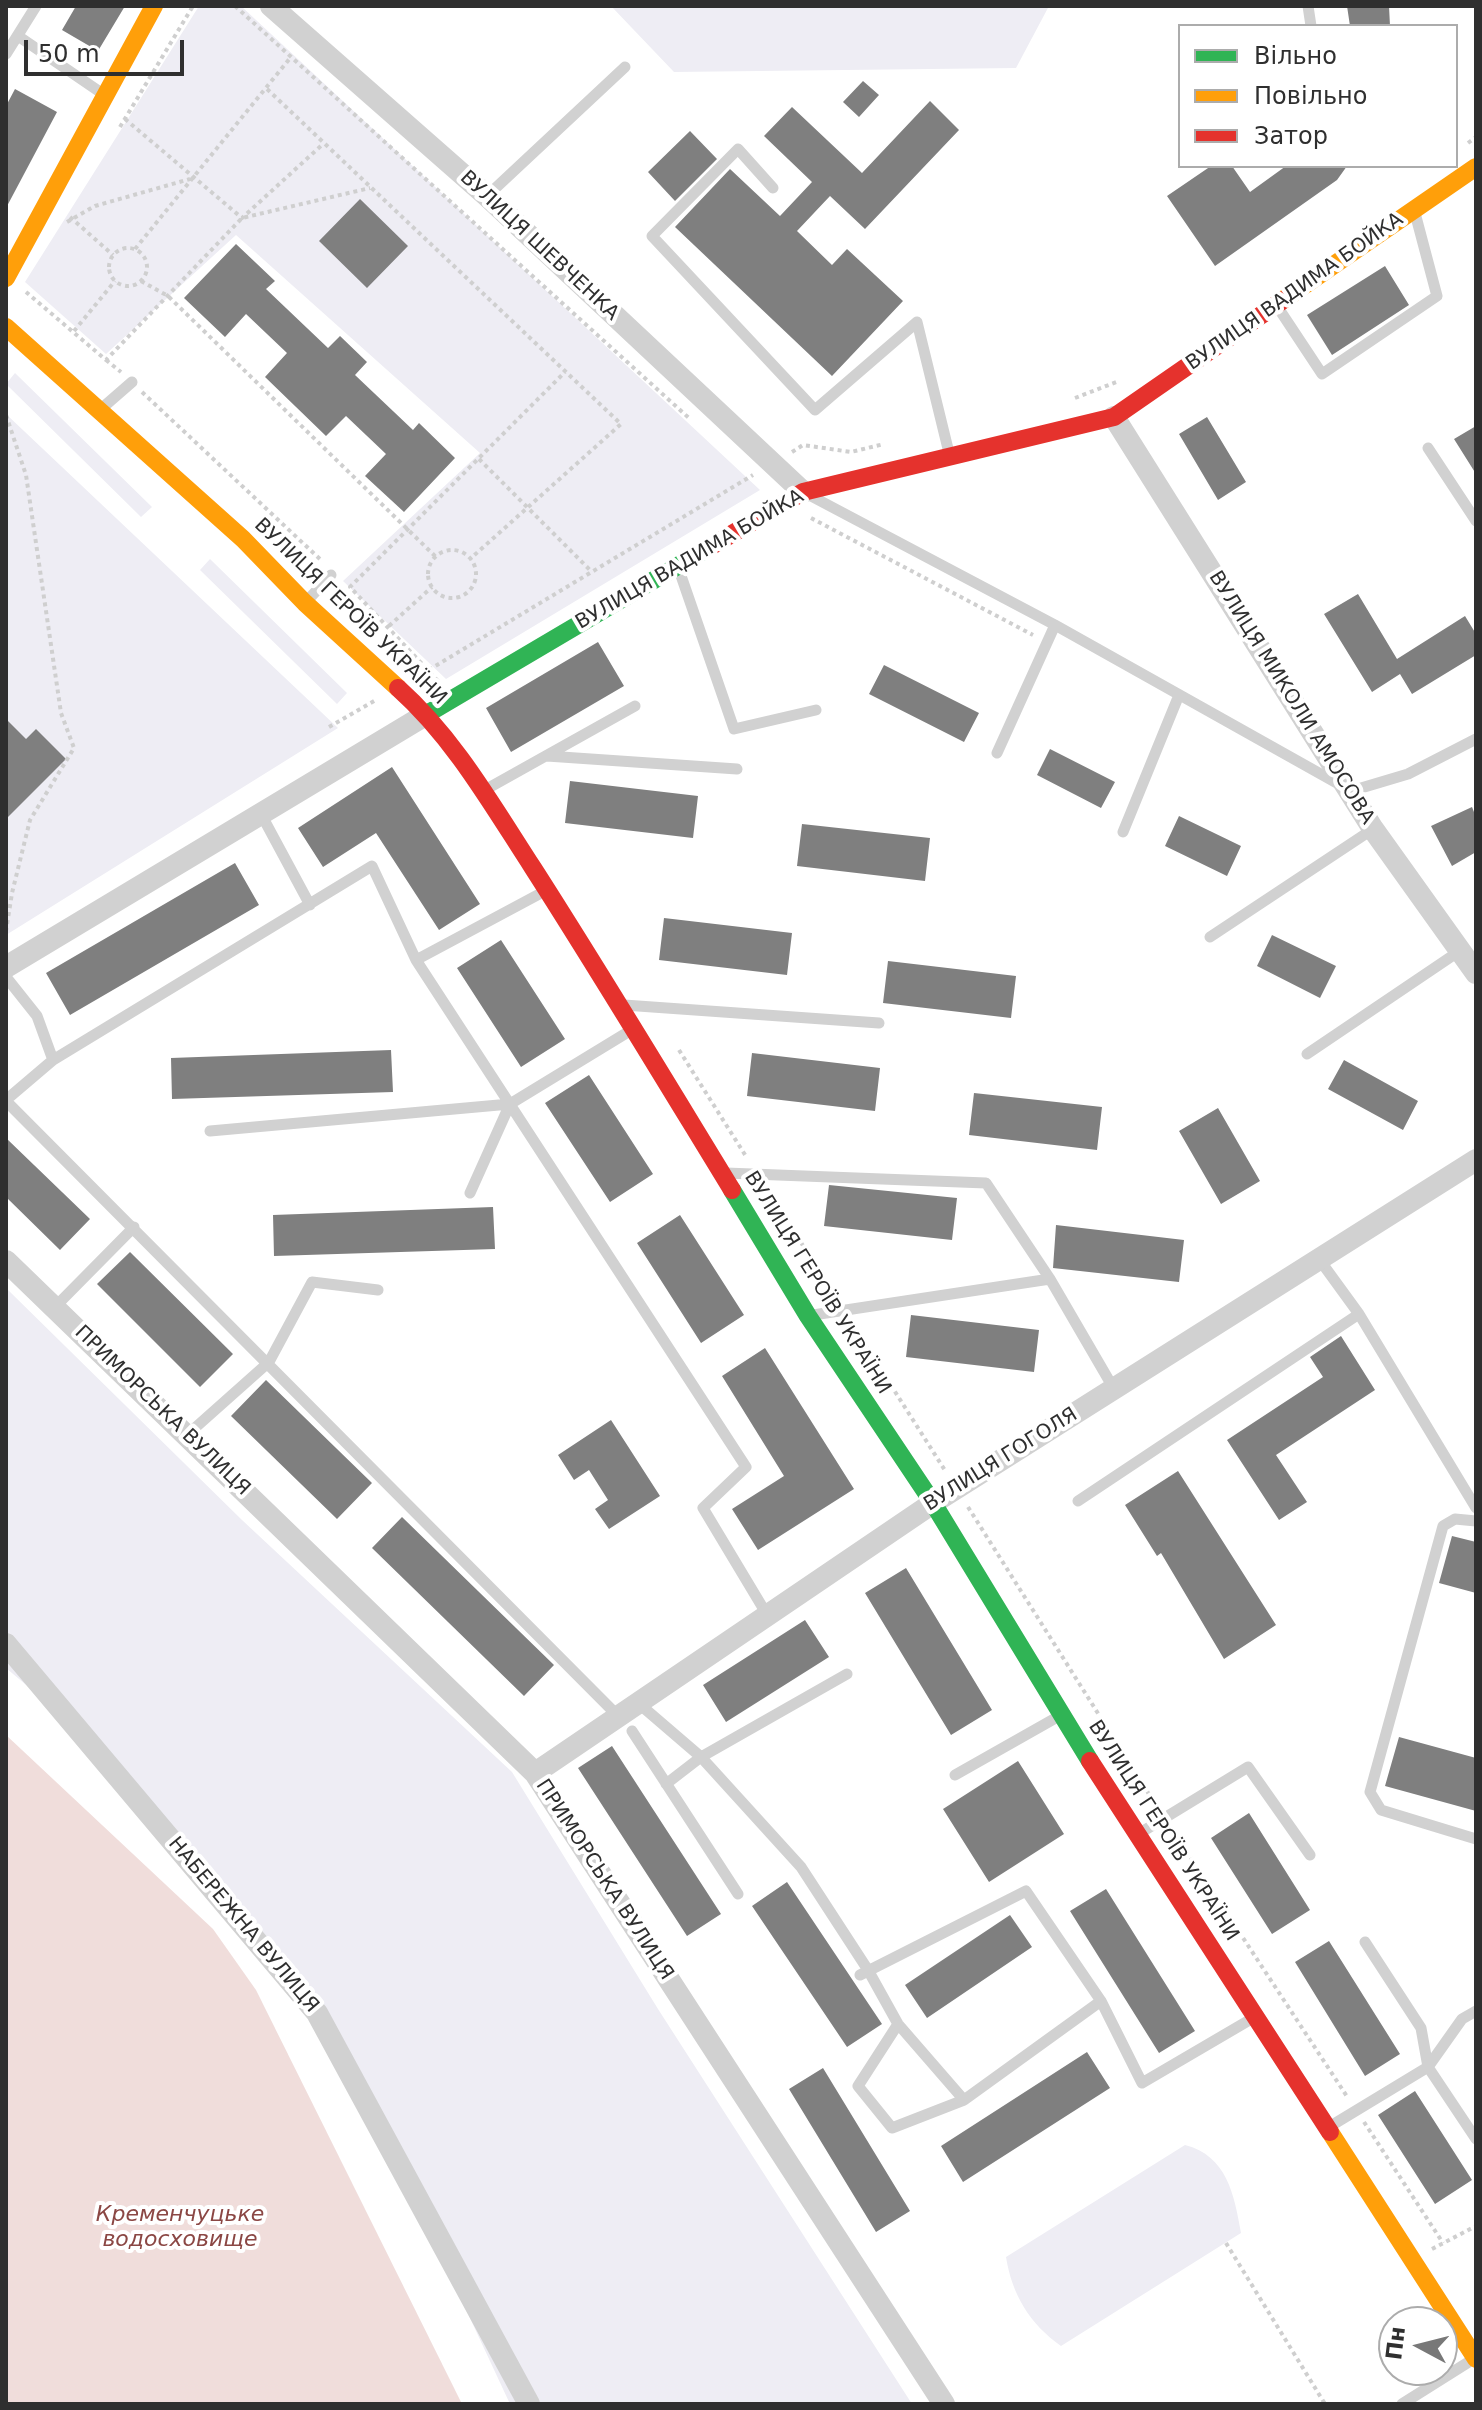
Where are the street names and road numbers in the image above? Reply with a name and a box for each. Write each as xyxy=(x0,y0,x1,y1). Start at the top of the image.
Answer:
street label: ВУЛИЦЯ ШЕВЧЕНКА xyxy=(454,166,624,326)
street label: ВУЛИЦЯ ВАДИМА БОЙКА xyxy=(1182,208,1408,376)
street label: ВУЛИЦЯ ВАДИМА БОЙКА xyxy=(572,485,808,635)
street label: ВУЛИЦЯ ГЕРОЇВ УКРАЇНИ xyxy=(249,514,451,710)
street label: ВУЛИЦЯ МИКОЛИ АМОСОВА xyxy=(1203,567,1379,829)
street label: ВУЛИЦЯ ГЕРОЇВ УКРАЇНИ xyxy=(738,1167,896,1399)
street label: ПРИМОРСЬКА ВУЛИЦЯ xyxy=(69,1321,255,1501)
street label: ВУЛИЦЯ ГОГОЛЯ xyxy=(920,1403,1082,1517)
street label: ВУЛИЦЯ ГЕРОЇВ УКРАЇНИ xyxy=(1083,1716,1243,1946)
street label: ПРИМОРСЬКА ВУЛИЦЯ xyxy=(530,1775,678,1985)
street label: НАБЕРЕЖНА ВУЛИЦЯ xyxy=(163,1832,323,2018)

